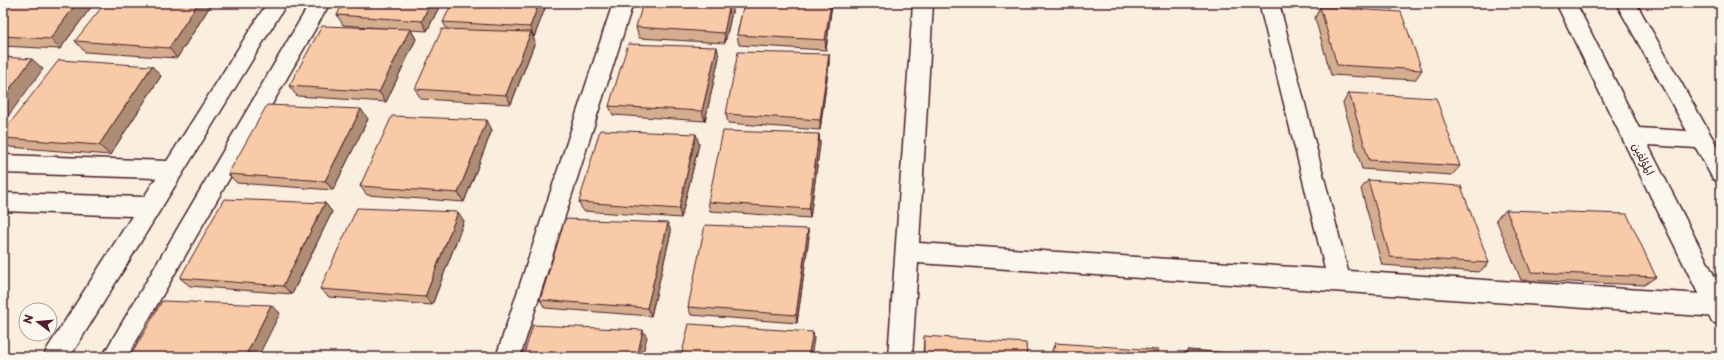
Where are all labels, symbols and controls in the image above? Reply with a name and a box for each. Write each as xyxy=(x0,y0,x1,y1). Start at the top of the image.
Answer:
street label: المؤلفين xyxy=(1628,139,1660,178)
north arrow xyxy=(18,302,58,342)
text: N xyxy=(19,312,37,326)

